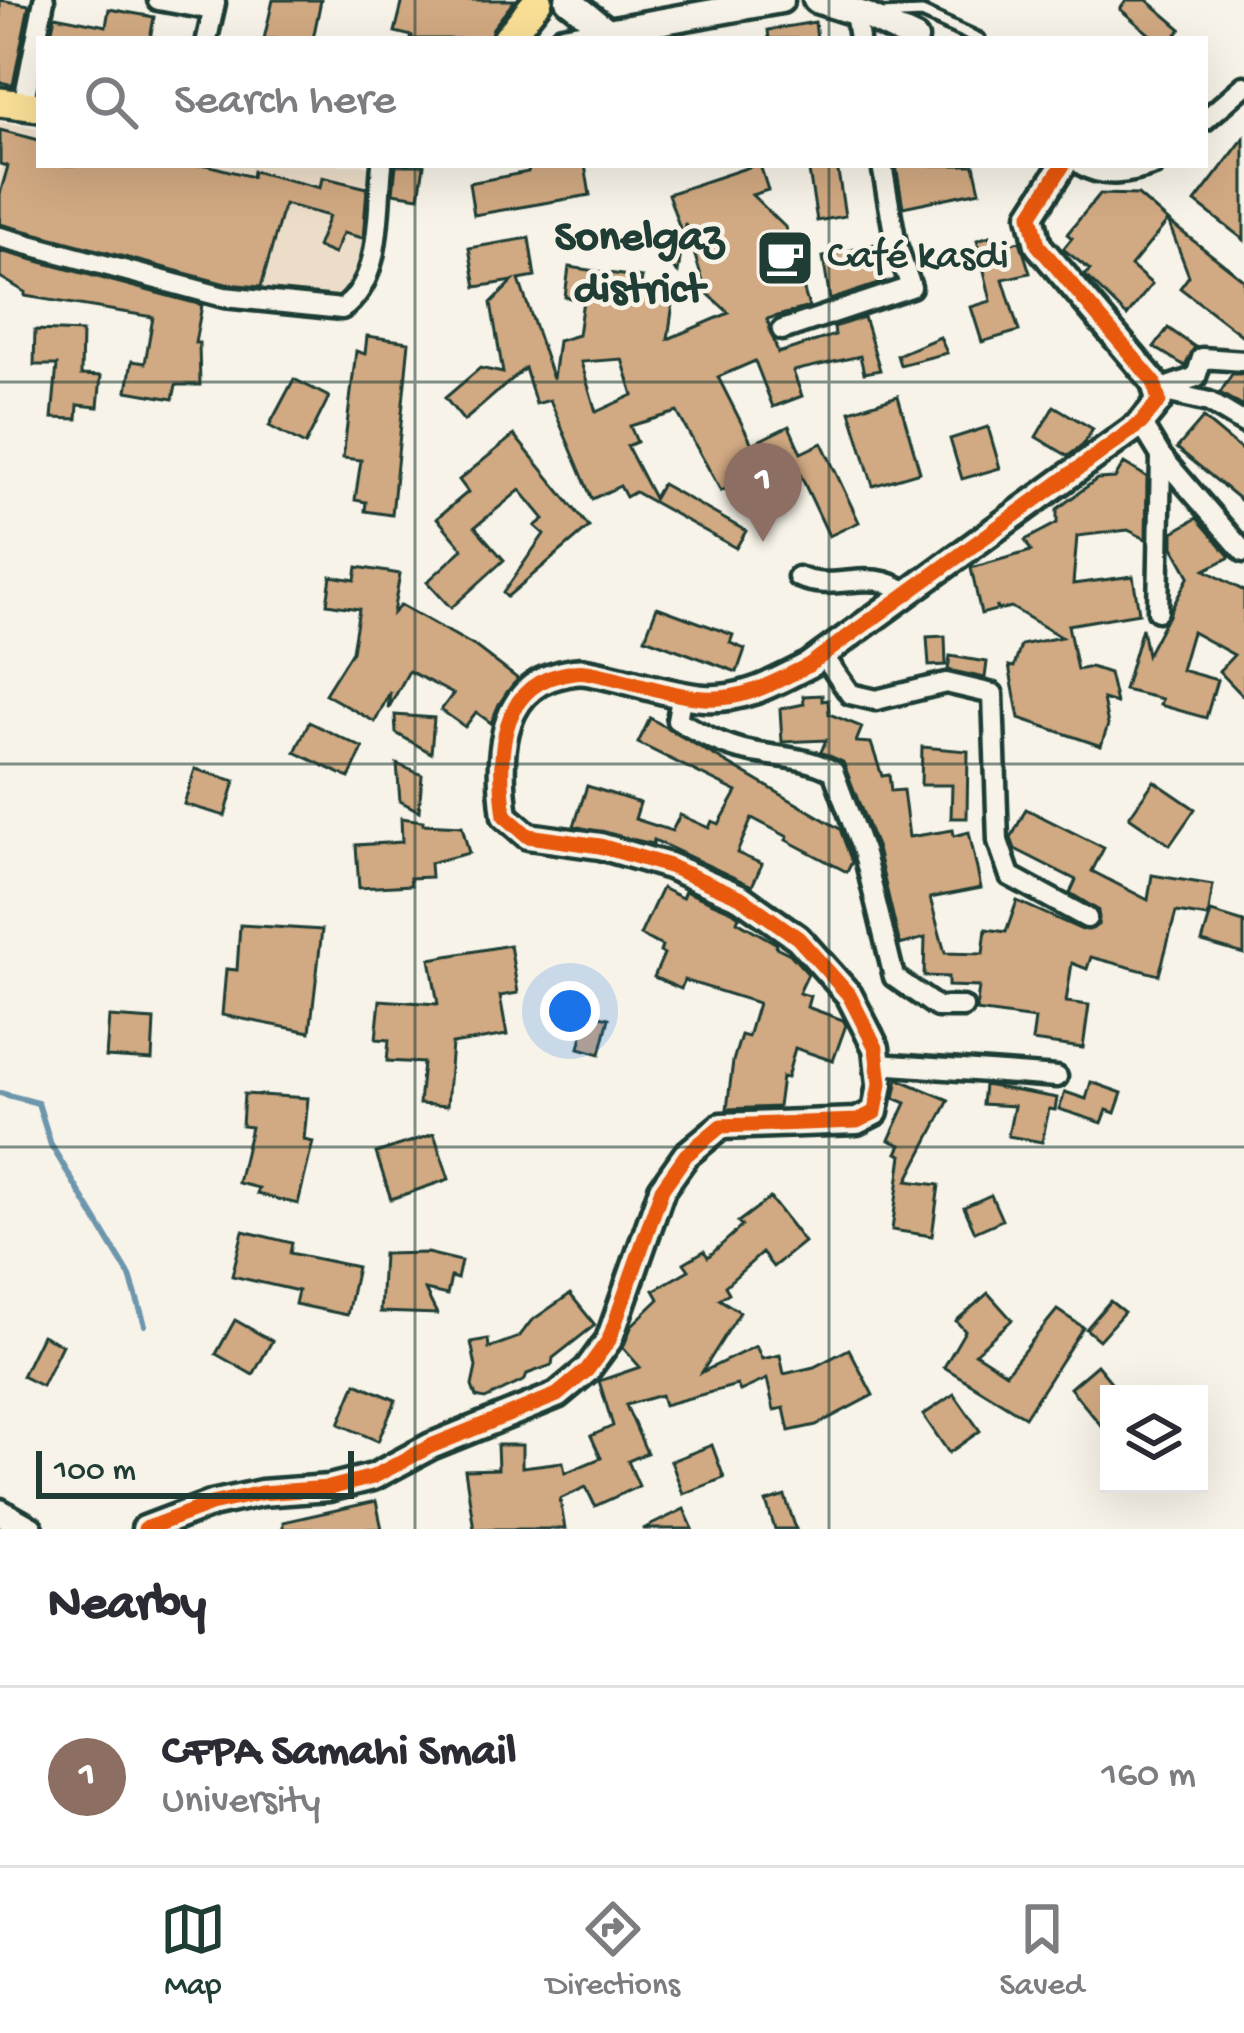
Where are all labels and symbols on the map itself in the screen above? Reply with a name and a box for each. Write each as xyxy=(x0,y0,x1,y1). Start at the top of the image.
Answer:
district label: Sonelgaz district xyxy=(554,213,726,318)
cafe icon: Café kasdi xyxy=(754,227,816,289)
place label: Café kasdi xyxy=(827,234,1009,283)
pin: 1 xyxy=(724,443,802,542)
your location xyxy=(540,981,600,1041)
scale bar xyxy=(36,1445,354,1498)

